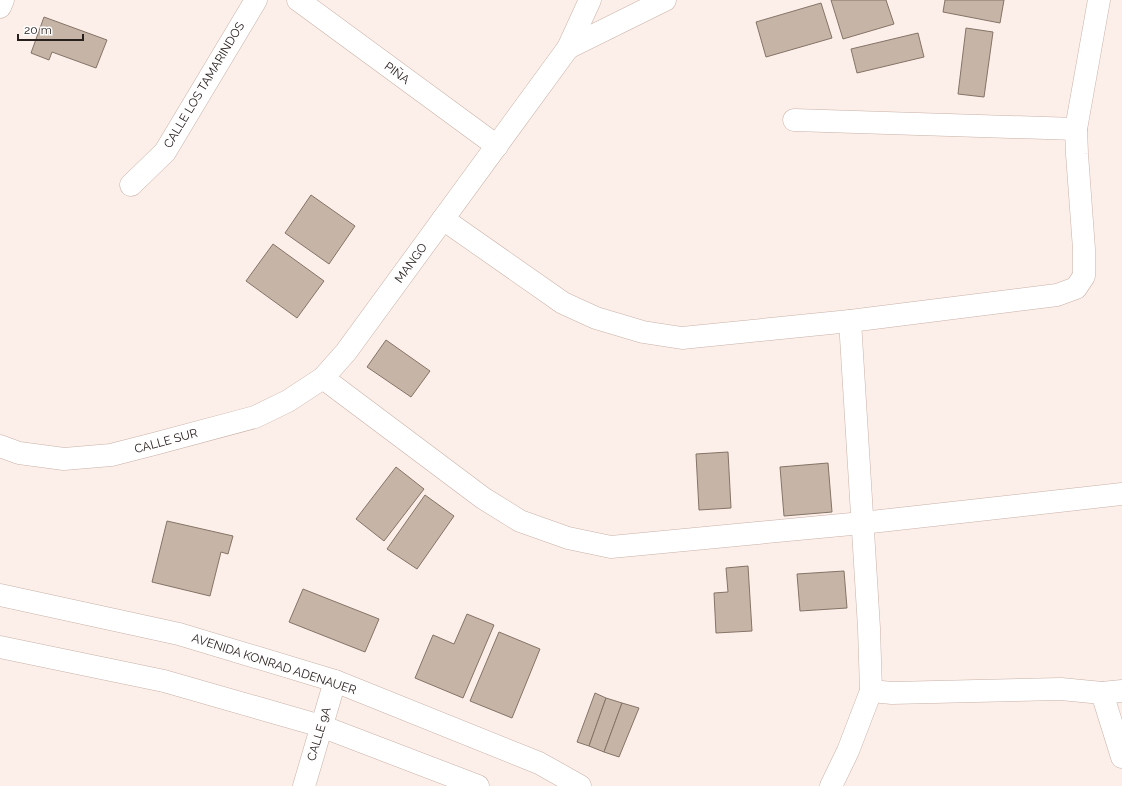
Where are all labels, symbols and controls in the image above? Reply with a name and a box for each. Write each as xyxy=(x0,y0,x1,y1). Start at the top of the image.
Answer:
scale bar xyxy=(18,16,83,42)
street label: CALLE LOS TAMARINDOS xyxy=(161,19,247,151)
text: 20 m xyxy=(24,23,52,37)
street label: PIÑA xyxy=(382,59,412,87)
street label: MANGO xyxy=(392,240,430,286)
street label: CALLE SUR xyxy=(133,426,199,456)
street label: AVENIDA KONRAD ADENAUER xyxy=(190,631,358,697)
street label: CALLE 9A xyxy=(304,705,334,763)

